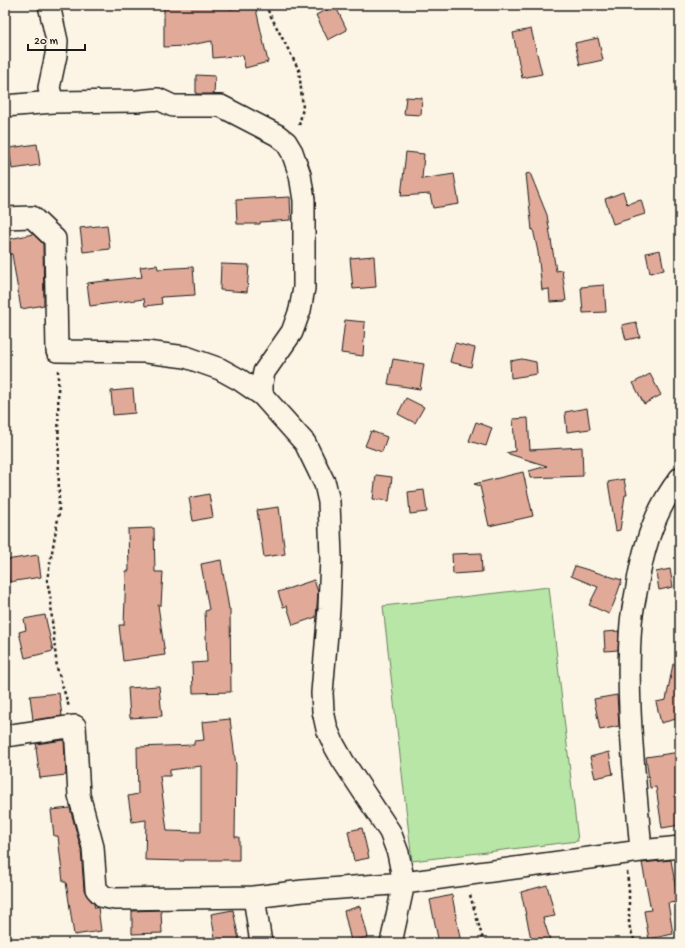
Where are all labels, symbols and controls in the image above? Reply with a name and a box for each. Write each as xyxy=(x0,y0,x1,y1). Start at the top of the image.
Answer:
scale bar xyxy=(28,26,85,52)
text: 20 m xyxy=(34,35,59,49)

